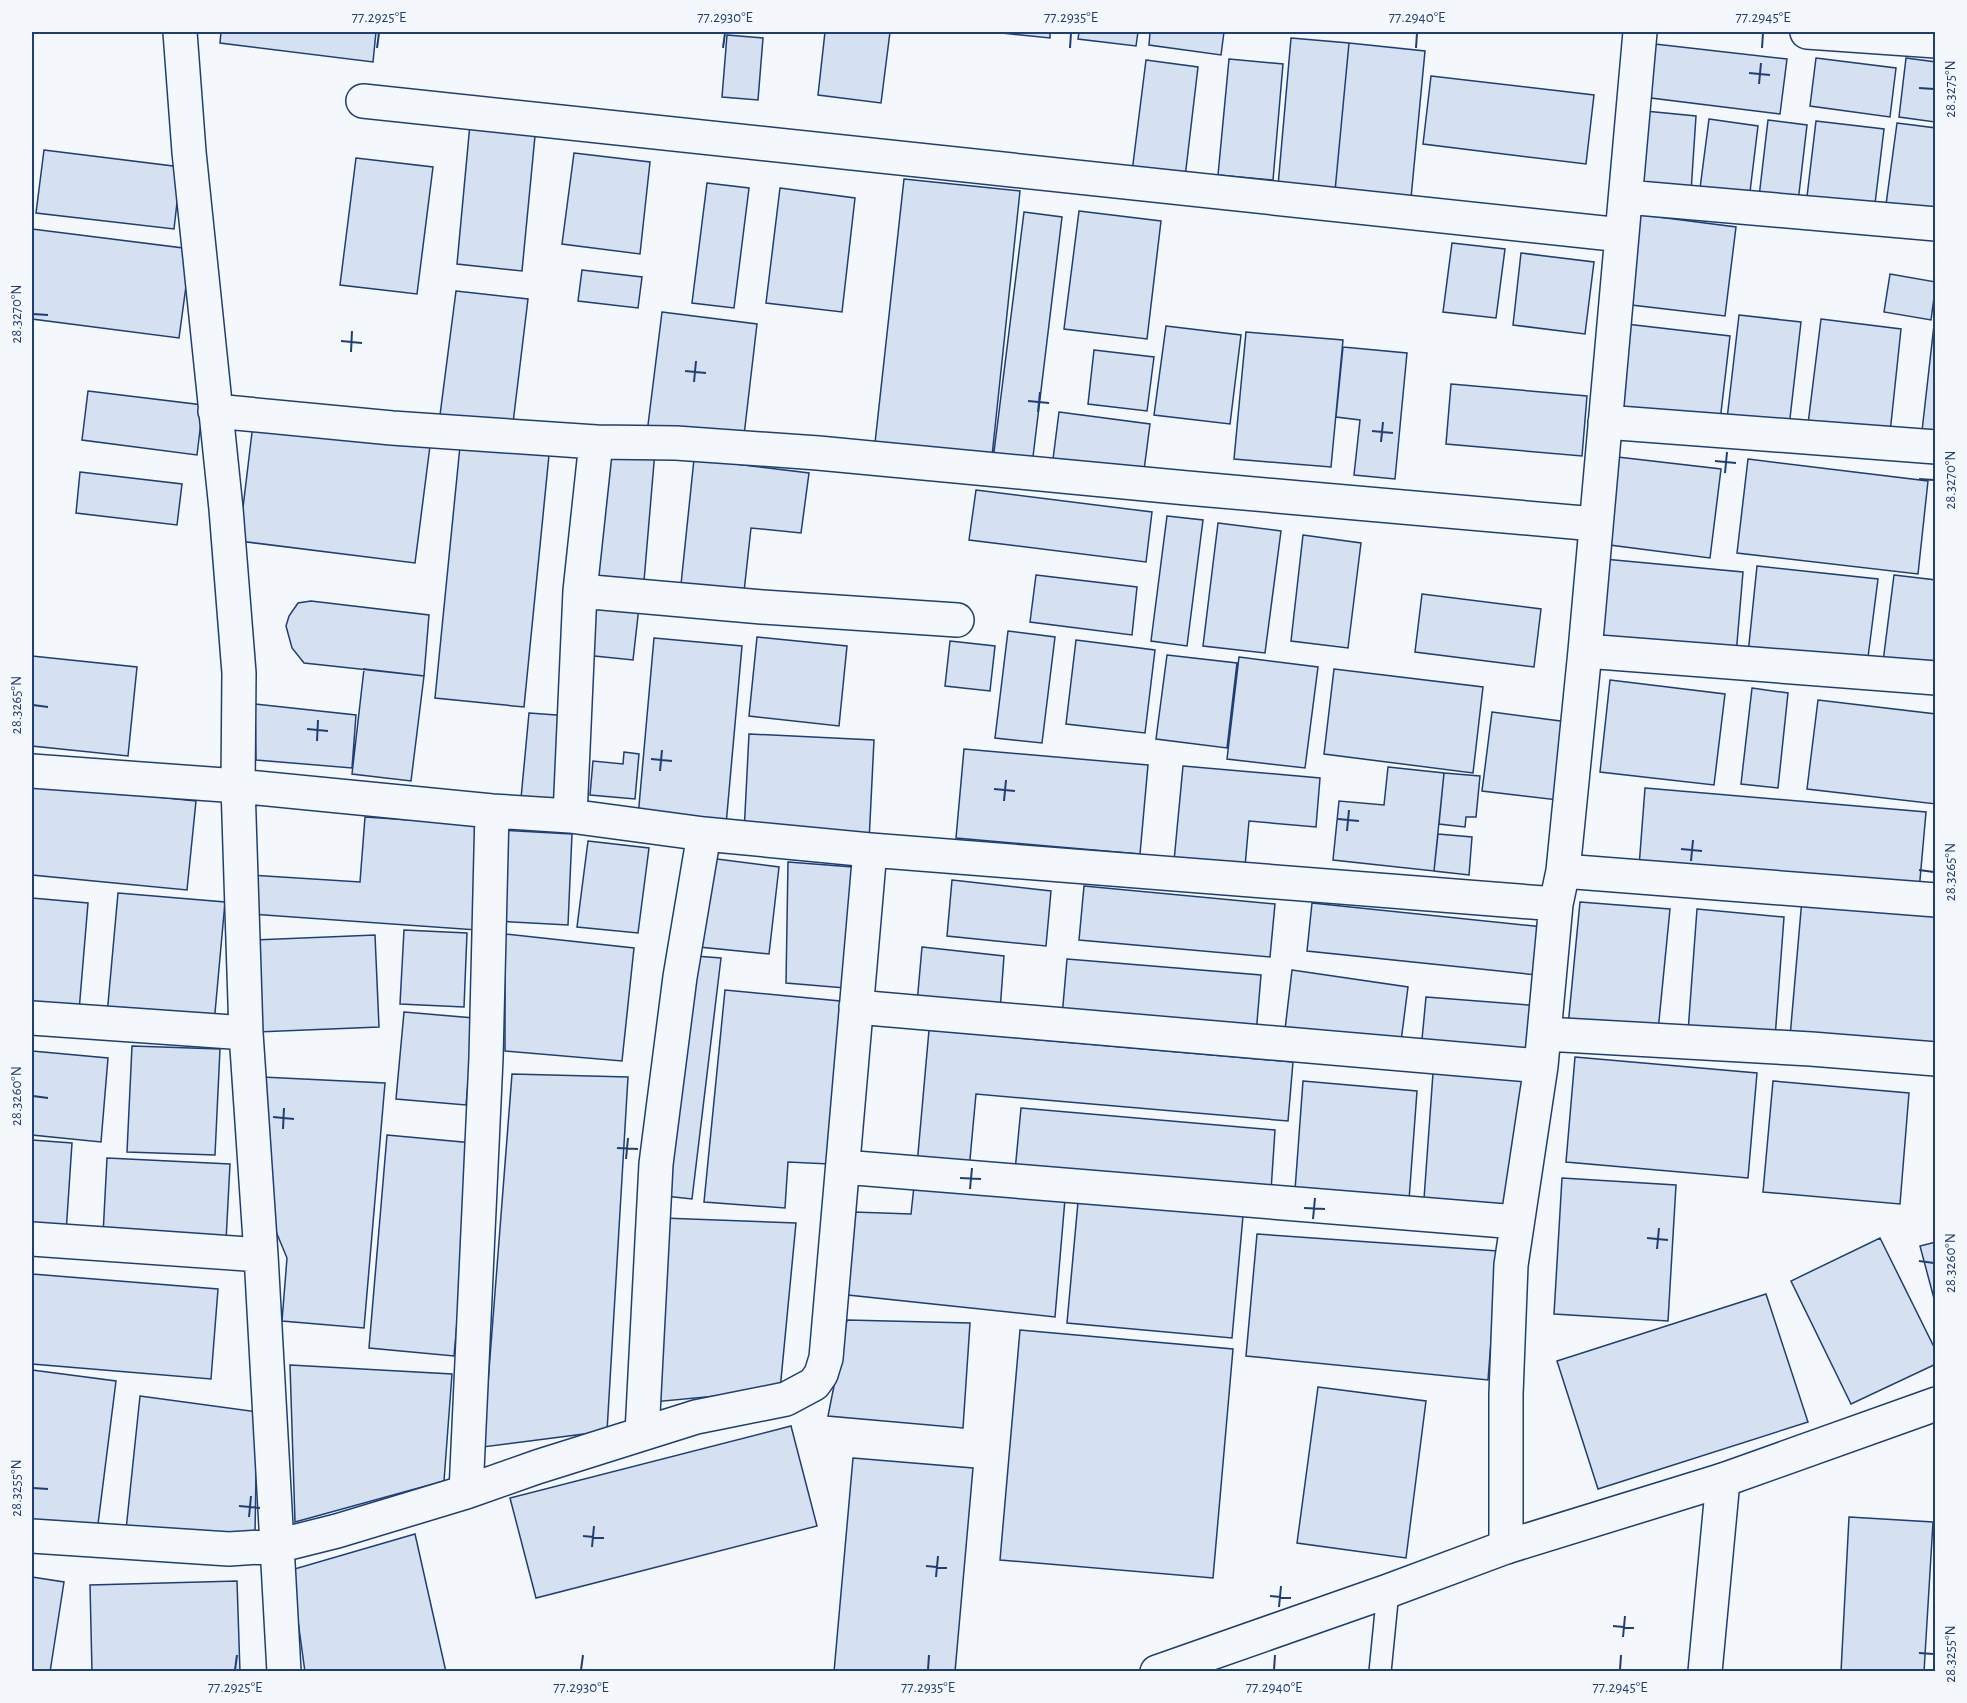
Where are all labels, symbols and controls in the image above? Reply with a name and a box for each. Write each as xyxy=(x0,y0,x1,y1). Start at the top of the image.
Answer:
text: 77.2925°E xyxy=(352,10,406,25)
text: 77.2930°E xyxy=(697,10,753,25)
text: 77.2935°E xyxy=(1044,10,1098,25)
text: 77.2940°E xyxy=(1389,10,1445,25)
text: 77.2945°E xyxy=(1736,10,1790,25)
text: 28.3275°N xyxy=(1943,60,1958,118)
text: 28.3270°N xyxy=(9,284,24,344)
text: 28.3270°N xyxy=(1943,450,1958,510)
text: 28.3265°N xyxy=(9,676,24,734)
text: 28.3265°N xyxy=(1943,843,1958,901)
text: 28.3260°N xyxy=(9,1066,24,1126)
text: 28.3260°N xyxy=(1943,1233,1958,1293)
text: 28.3255°N xyxy=(9,1459,24,1517)
text: 28.3255°N xyxy=(1943,1625,1958,1683)
text: 77.2925°E xyxy=(208,1680,262,1695)
text: 77.2930°E xyxy=(553,1680,609,1695)
text: 77.2935°E xyxy=(901,1680,955,1695)
text: 77.2940°E xyxy=(1246,1680,1302,1695)
text: 77.2945°E xyxy=(1593,1680,1647,1695)

